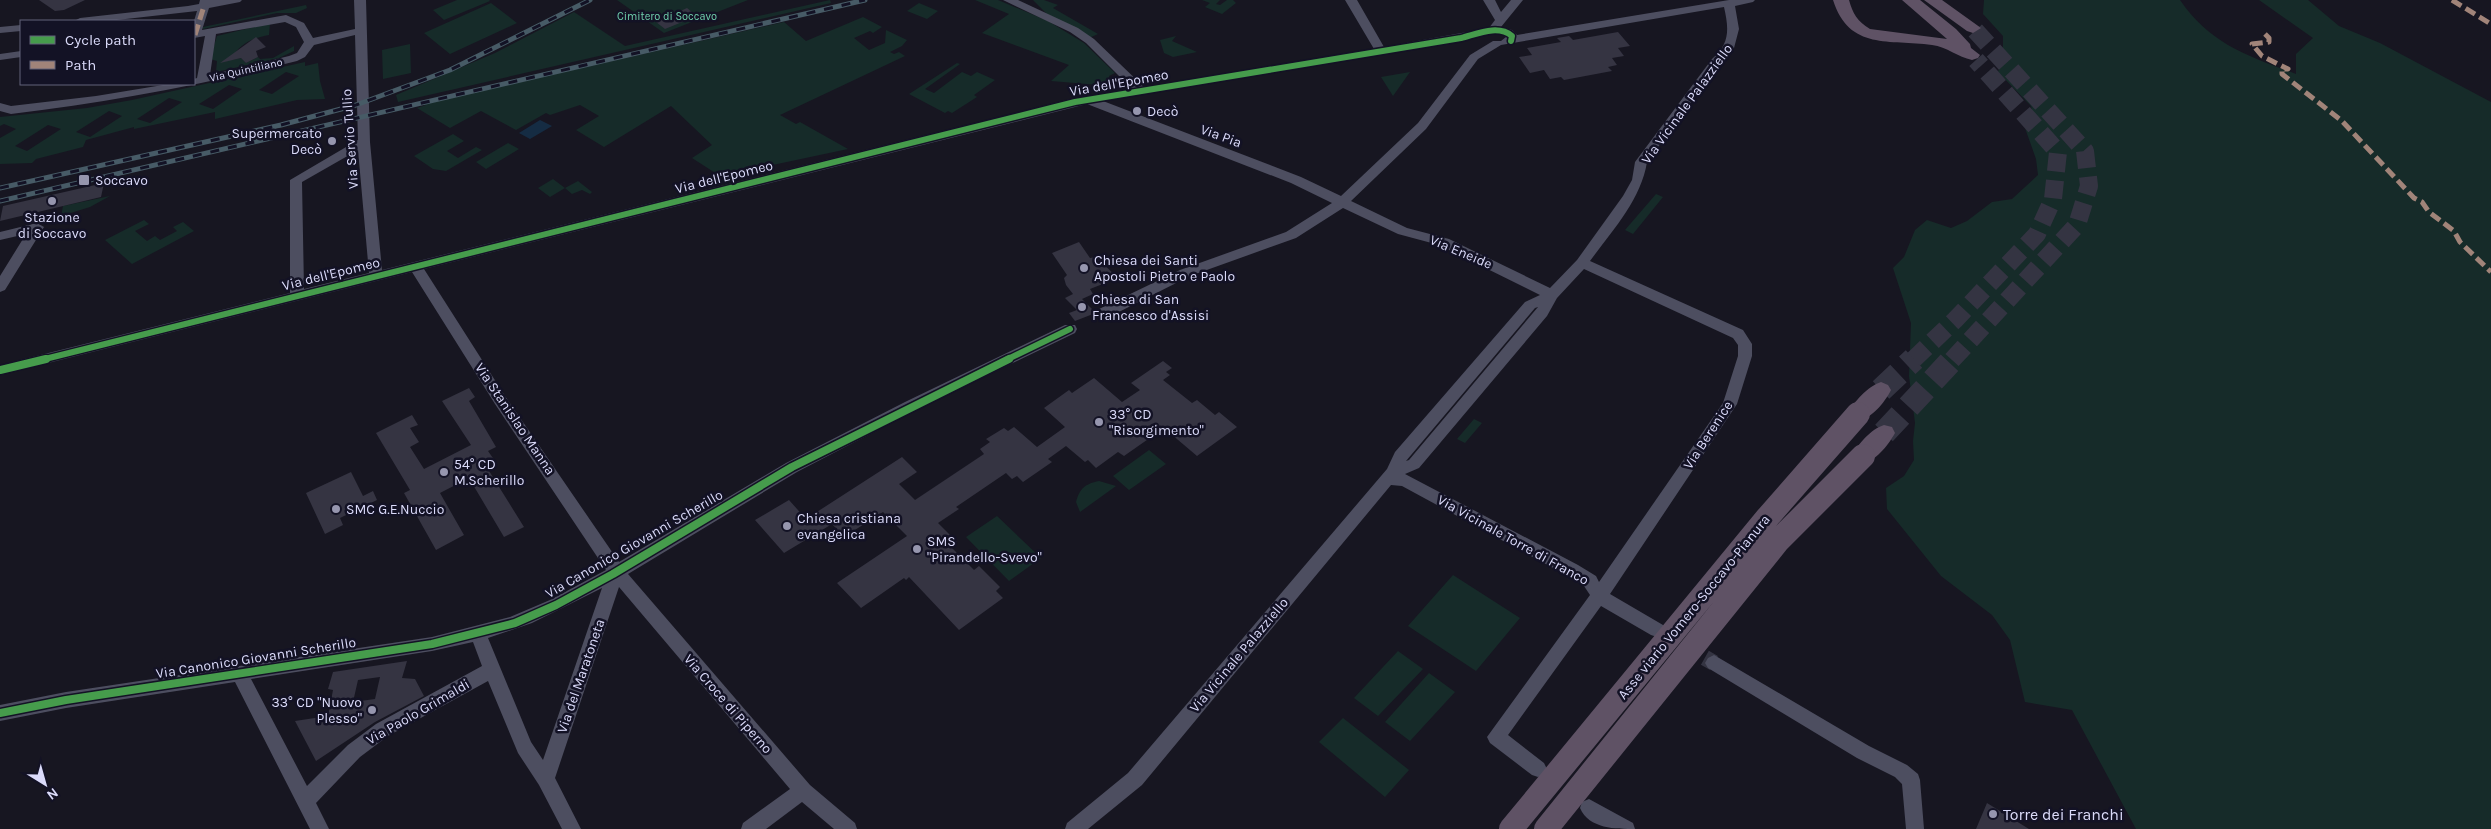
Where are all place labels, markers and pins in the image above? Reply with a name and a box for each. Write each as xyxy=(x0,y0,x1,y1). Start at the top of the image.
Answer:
place label: Decò xyxy=(1147,103,1178,120)
marker: Decò xyxy=(1131,105,1143,117)
place label: Supermercato Decò xyxy=(231,125,322,158)
marker: Supermercato Decò xyxy=(326,135,338,147)
place label: Soccavo xyxy=(95,172,148,189)
marker: Soccavo xyxy=(77,173,91,187)
marker: Stazione di Soccavo xyxy=(46,195,58,207)
place label: Stazione di Soccavo xyxy=(18,209,86,242)
place label: Chiesa dei Santi Apostoli Pietro e Paolo xyxy=(1094,252,1235,285)
marker: Chiesa dei Santi Apostoli Pietro e Paolo xyxy=(1078,262,1090,274)
place label: Chiesa di San Francesco d'Assisi xyxy=(1092,291,1209,324)
marker: Chiesa di San Francesco d'Assisi xyxy=(1076,301,1088,313)
place label: 33° CD "Risorgimento" xyxy=(1109,406,1204,439)
marker: 33° CD "Risorgimento" xyxy=(1093,416,1105,428)
place label: 54° CD M.Scherillo xyxy=(454,456,524,489)
marker: 54° CD M.Scherillo xyxy=(438,466,450,478)
place label: SMC G.E.Nuccio xyxy=(346,501,444,518)
marker: SMC G.E.Nuccio xyxy=(330,503,342,515)
place label: Chiesa cristiana evangelica xyxy=(797,510,901,543)
marker: Chiesa cristiana evangelica xyxy=(781,520,793,532)
place label: SMS "Pirandello-Svevo" xyxy=(927,533,1042,566)
marker: SMS "Pirandello-Svevo" xyxy=(911,543,923,555)
place label: 33° CD "Nuovo Plesso" xyxy=(272,694,362,727)
marker: 33° CD "Nuovo Plesso" xyxy=(366,704,378,716)
place label: Torre dei Franchi xyxy=(2003,805,2124,824)
marker: Torre dei Franchi xyxy=(1987,808,1999,820)

